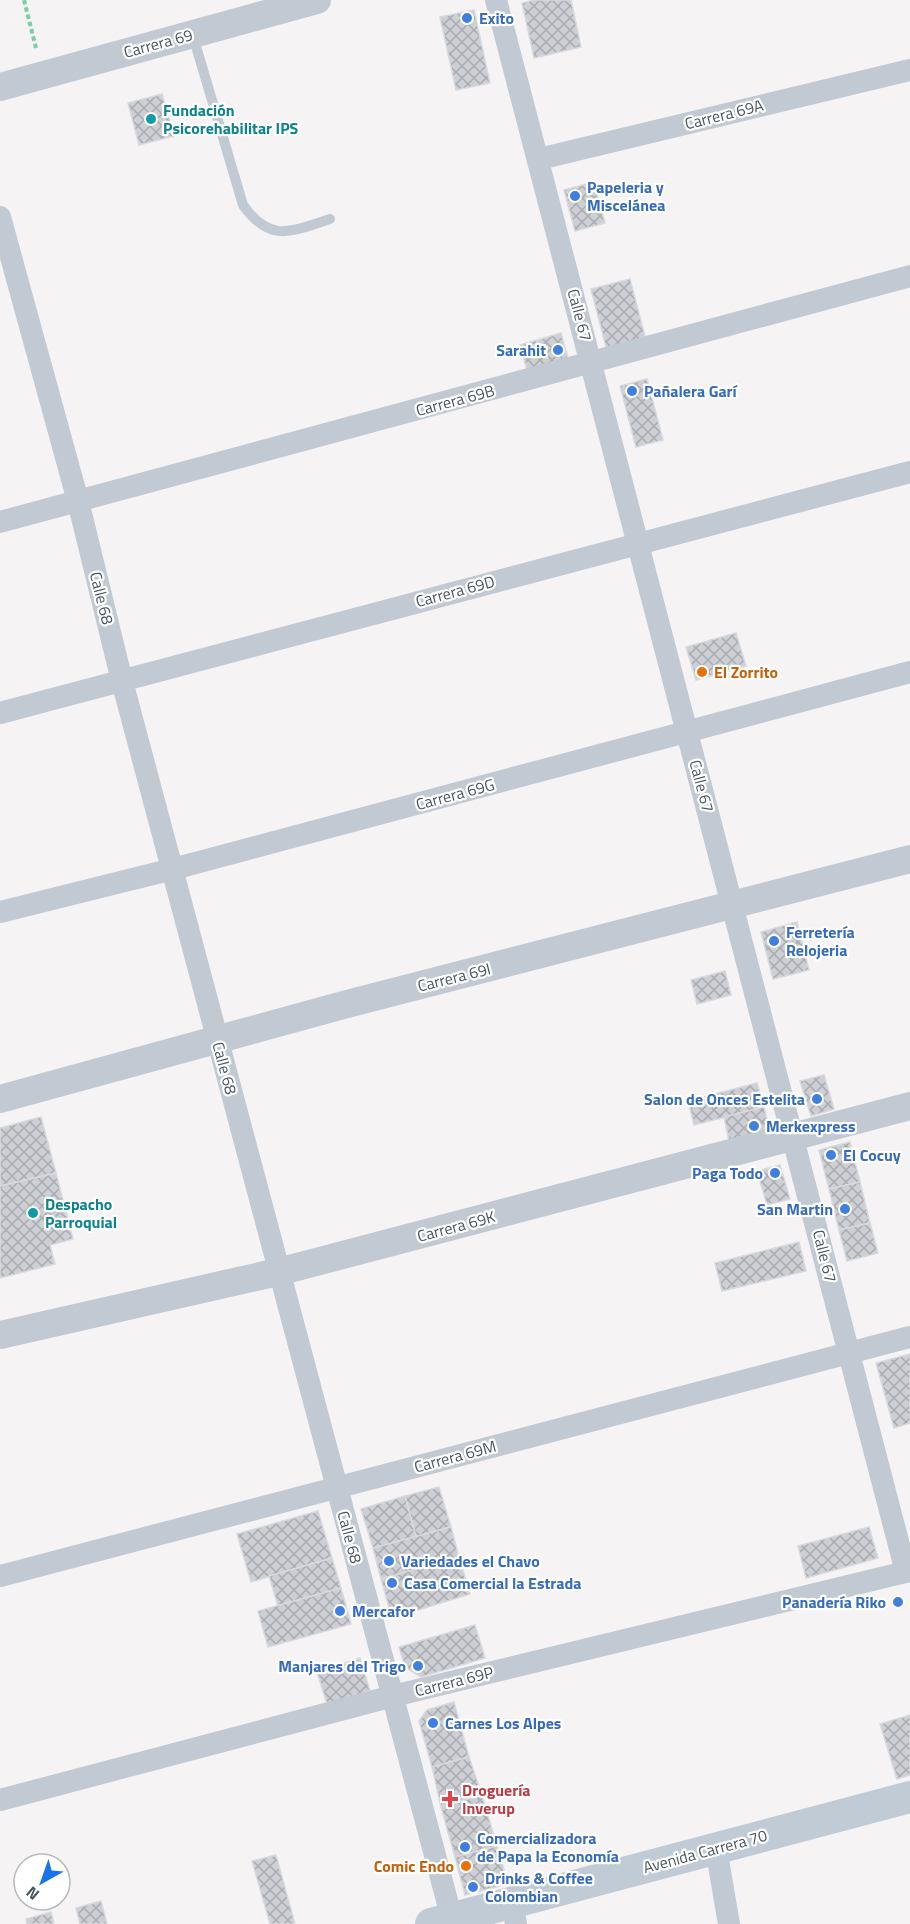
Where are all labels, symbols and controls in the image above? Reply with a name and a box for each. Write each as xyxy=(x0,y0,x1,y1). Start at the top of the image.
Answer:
place label: Exito xyxy=(479,6,514,30)
marker: Exito xyxy=(460,11,474,25)
street label: Carrera 69 xyxy=(121,22,195,64)
street label: Carrera 69A xyxy=(682,93,766,135)
place label: Fundación Psicorehabilitar IPS xyxy=(163,98,299,140)
marker: Fundación Psicorehabilitar IPS xyxy=(144,112,158,126)
place label: Papeleria y Miscelánea xyxy=(587,175,665,217)
marker: Papeleria y Miscelánea xyxy=(568,189,582,203)
street label: Calle 67 xyxy=(561,286,599,344)
place label: Sarahit xyxy=(496,338,546,362)
marker: Sarahit xyxy=(551,343,565,357)
street label: Carrera 69B xyxy=(413,378,497,422)
place label: Pañalera Garí xyxy=(644,379,739,403)
marker: Pañalera Garí xyxy=(625,384,639,398)
street label: Calle 68 xyxy=(84,569,120,627)
street label: Carrera 69D xyxy=(413,569,497,613)
place label: El Zorrito xyxy=(714,660,778,684)
marker: El Zorrito xyxy=(695,665,709,679)
street label: Calle 67 xyxy=(683,757,721,815)
street label: Carrera 69G xyxy=(413,772,497,816)
place label: Ferretería Relojeria xyxy=(786,920,855,962)
marker: Ferretería Relojeria xyxy=(767,934,781,948)
street label: Carrera 69I xyxy=(415,956,493,998)
street label: Calle 68 xyxy=(206,1039,244,1097)
place label: Salon de Onces Estelita xyxy=(644,1087,805,1111)
marker: Salon de Onces Estelita xyxy=(810,1092,824,1106)
place label: Merkexpress xyxy=(766,1114,856,1138)
marker: Merkexpress xyxy=(747,1119,761,1133)
place label: El Cocuy xyxy=(843,1143,901,1167)
marker: El Cocuy xyxy=(824,1148,838,1162)
place label: Paga Todo xyxy=(692,1161,763,1185)
marker: Paga Todo xyxy=(768,1166,782,1180)
place label: Despacho Parroquial xyxy=(45,1192,117,1234)
place label: San Martin xyxy=(757,1197,833,1221)
marker: San Martin xyxy=(838,1202,852,1216)
street label: Carrera 69K xyxy=(414,1204,498,1248)
marker: Despacho Parroquial xyxy=(26,1206,40,1220)
street label: Calle 67 xyxy=(807,1227,843,1285)
street label: Carrera 69M xyxy=(411,1434,499,1478)
street label: Calle 68 xyxy=(331,1508,369,1566)
place label: Variedades el Chavo xyxy=(401,1549,540,1573)
marker: Variedades el Chavo xyxy=(382,1554,396,1568)
place label: Casa Comercial la Estrada xyxy=(404,1571,581,1595)
marker: Casa Comercial la Estrada xyxy=(385,1576,399,1590)
place label: Panadería Riko xyxy=(782,1590,886,1614)
marker: Panadería Riko xyxy=(891,1595,905,1609)
place label: Mercafor xyxy=(352,1599,415,1623)
marker: Mercafor xyxy=(333,1604,347,1618)
place label: Manjares del Trigo xyxy=(278,1654,406,1678)
marker: Manjares del Trigo xyxy=(411,1659,425,1673)
street label: Carrera 69P xyxy=(412,1660,496,1702)
place label: Carnes Los Alpes xyxy=(445,1711,561,1735)
marker: Carnes Los Alpes xyxy=(426,1716,440,1730)
place label: Droguería Inverup xyxy=(462,1778,530,1820)
marker: Droguería Inverup xyxy=(443,1792,457,1806)
street label: Avenida Carrera 70 xyxy=(640,1823,770,1879)
place label: Comercializadora de Papa la Economía xyxy=(477,1826,619,1868)
marker: Comercializadora de Papa la Economía xyxy=(458,1840,472,1854)
north arrow xyxy=(12,1852,72,1912)
place label: Comic Endo xyxy=(374,1854,454,1878)
marker: Comic Endo xyxy=(459,1859,473,1873)
place label: Drinks & Coffee Colombian xyxy=(485,1866,593,1908)
marker: Drinks & Coffee Colombian xyxy=(466,1880,480,1894)
text: N xyxy=(20,1881,44,1906)

